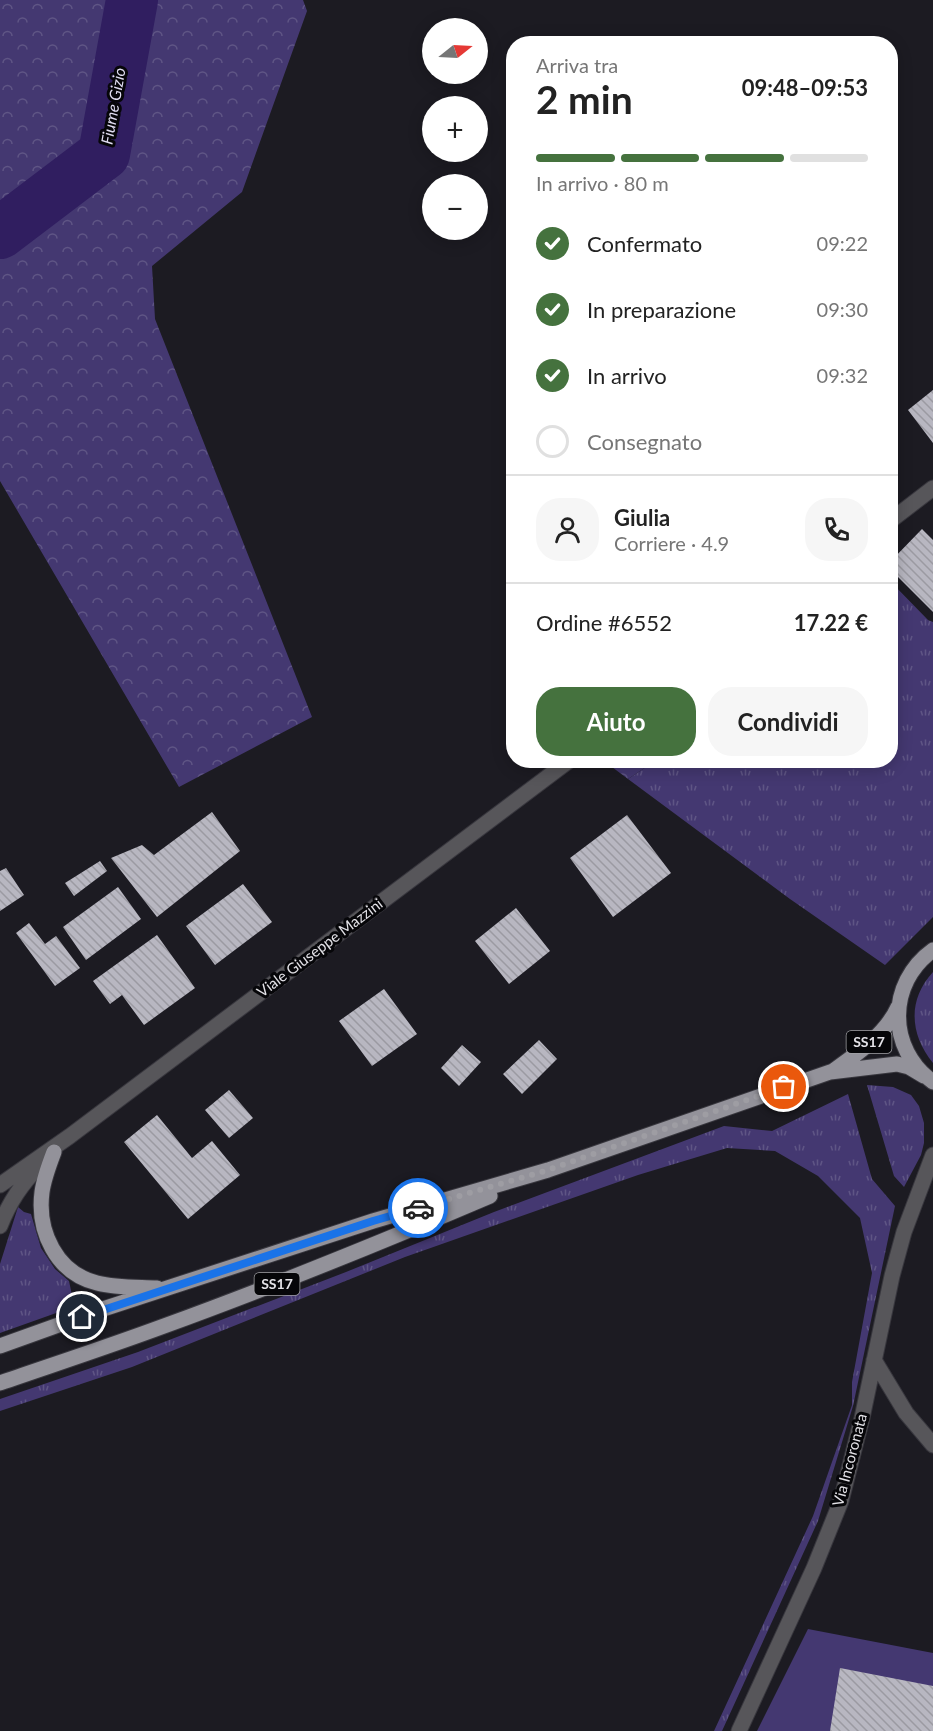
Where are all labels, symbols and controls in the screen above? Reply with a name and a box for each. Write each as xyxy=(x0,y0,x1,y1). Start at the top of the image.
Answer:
north arrow xyxy=(422,18,488,84)
map controls xyxy=(422,18,488,240)
text: Arriva tra xyxy=(536,53,618,77)
water label: Fiume Gizio xyxy=(96,66,129,146)
text: 09:48–09:53 xyxy=(742,74,868,101)
text: 2 min xyxy=(536,76,633,122)
button: + xyxy=(422,96,488,162)
text: In arrivo · 80 m xyxy=(536,171,669,195)
button: − xyxy=(422,174,488,240)
icon: check xyxy=(536,227,569,260)
text: Confermato xyxy=(587,230,702,257)
text: 09:22 xyxy=(817,231,868,255)
icon: check xyxy=(536,293,569,326)
text: In preparazione xyxy=(587,296,736,323)
text: 09:30 xyxy=(817,297,868,321)
icon: check xyxy=(536,359,569,392)
text: In arrivo xyxy=(587,362,667,389)
text: 09:32 xyxy=(817,363,868,387)
text: Consegnato xyxy=(587,428,702,455)
button: person xyxy=(536,498,599,561)
button: phone xyxy=(805,498,868,561)
text: Giulia xyxy=(614,504,670,531)
text: Corriere · 4.9 xyxy=(614,531,729,555)
text: Ordine #6552 xyxy=(536,609,672,636)
text: 17.22 € xyxy=(794,609,868,636)
button: Aiuto xyxy=(536,687,696,756)
button: Condividi xyxy=(708,687,868,756)
street label: Viale Giuseppe Mazzini xyxy=(253,894,386,1000)
road number: SS17 xyxy=(846,1031,892,1053)
pin xyxy=(758,1061,809,1112)
icon: bag xyxy=(767,1070,800,1103)
courier xyxy=(388,1178,448,1238)
icon: car xyxy=(402,1192,435,1225)
road number: SS17 xyxy=(254,1273,300,1295)
pin xyxy=(56,1291,107,1342)
icon: home xyxy=(65,1300,98,1333)
street label: Via Incoronata xyxy=(828,1411,870,1508)

